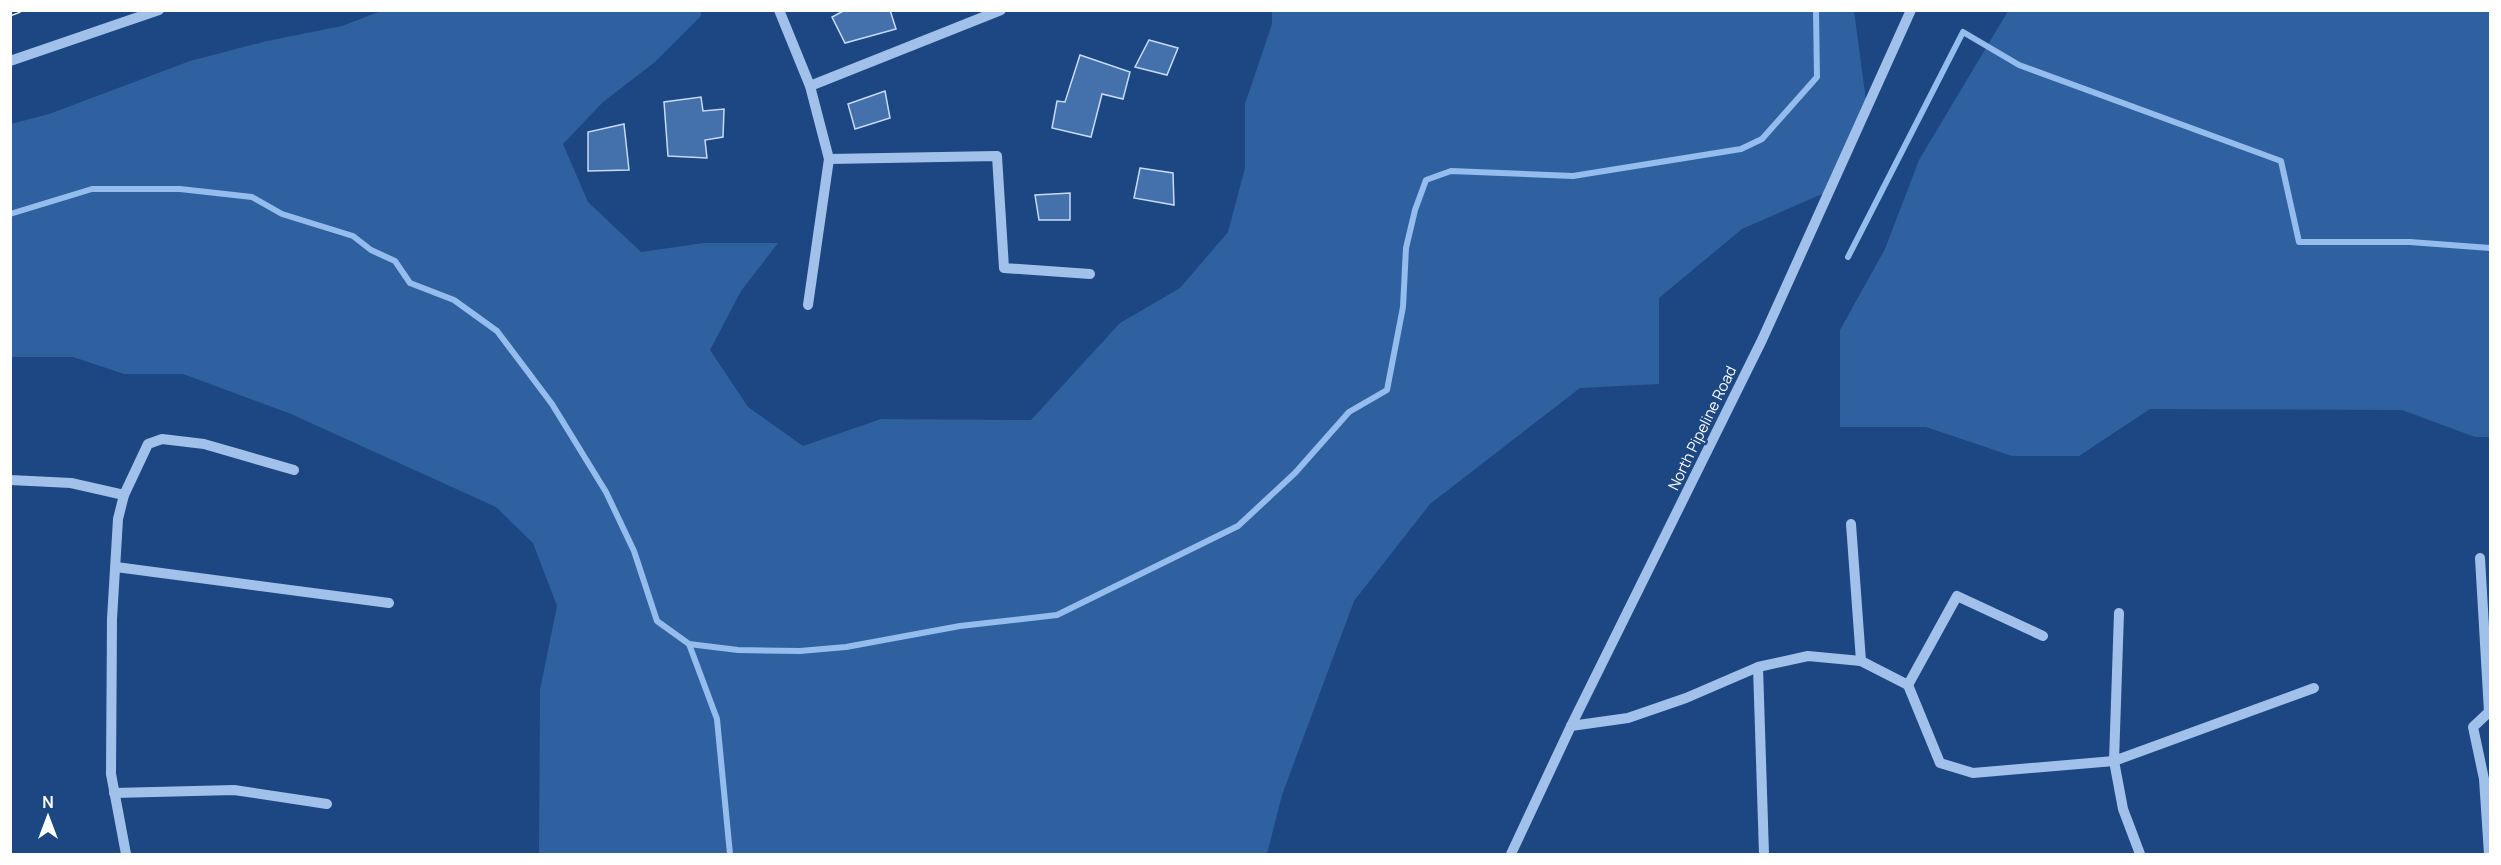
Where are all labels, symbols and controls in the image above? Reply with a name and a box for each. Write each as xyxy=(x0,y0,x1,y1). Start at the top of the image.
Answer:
street label: North Pipeline Road xyxy=(1663,362,1741,494)
north arrow xyxy=(18,787,78,847)
text: N xyxy=(42,791,54,813)

